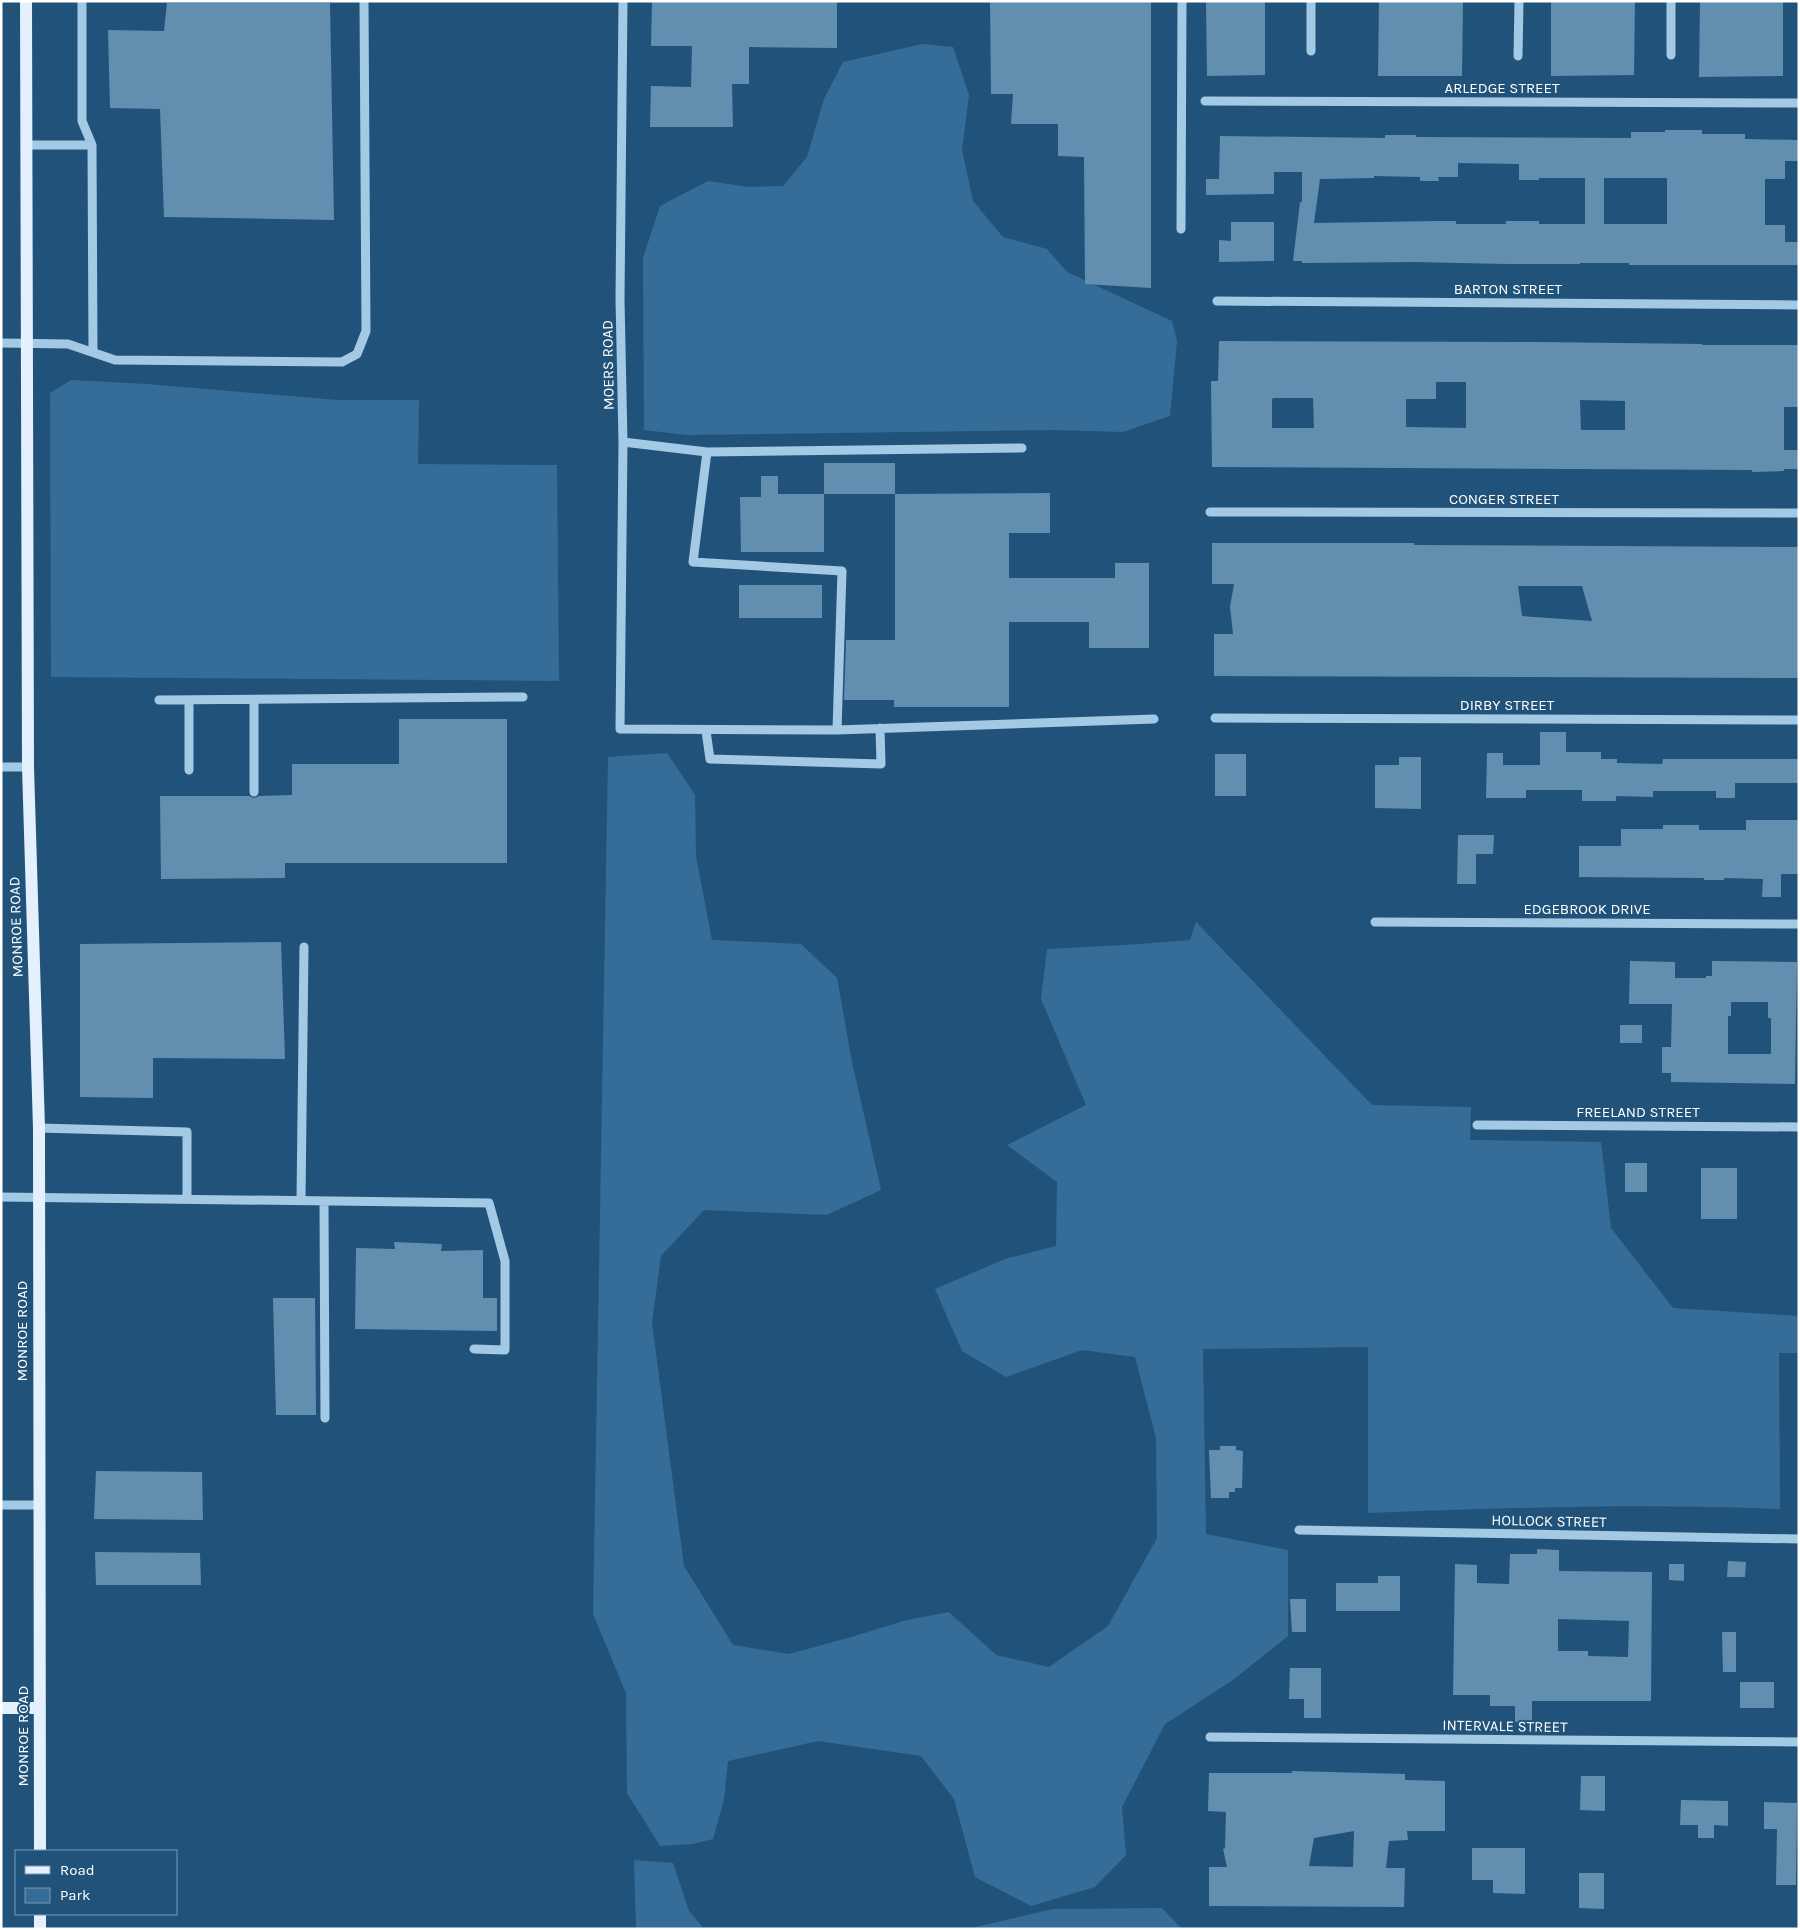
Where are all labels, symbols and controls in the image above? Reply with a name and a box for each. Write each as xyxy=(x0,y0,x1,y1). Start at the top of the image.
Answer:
street label: ARLEDGE STREET xyxy=(1445,79,1560,97)
street label: BARTON STREET xyxy=(1454,280,1563,298)
street label: MOERS ROAD xyxy=(598,320,618,410)
street label: CONGER STREET xyxy=(1449,490,1560,508)
street label: DIRBY STREET xyxy=(1460,696,1555,714)
street label: MONROE ROAD xyxy=(5,876,27,978)
street label: EDGEBROOK DRIVE xyxy=(1523,900,1651,918)
street label: FREELAND STREET xyxy=(1576,1103,1700,1121)
street label: MONROE ROAD xyxy=(13,1281,31,1381)
street label: HOLLOCK STREET xyxy=(1491,1511,1607,1531)
street label: MONROE ROAD xyxy=(14,1686,32,1786)
street label: INTERVALE STREET xyxy=(1442,1716,1568,1736)
legend xyxy=(15,1850,178,1915)
text: Road xyxy=(60,1861,95,1879)
text: Park xyxy=(60,1886,90,1904)

